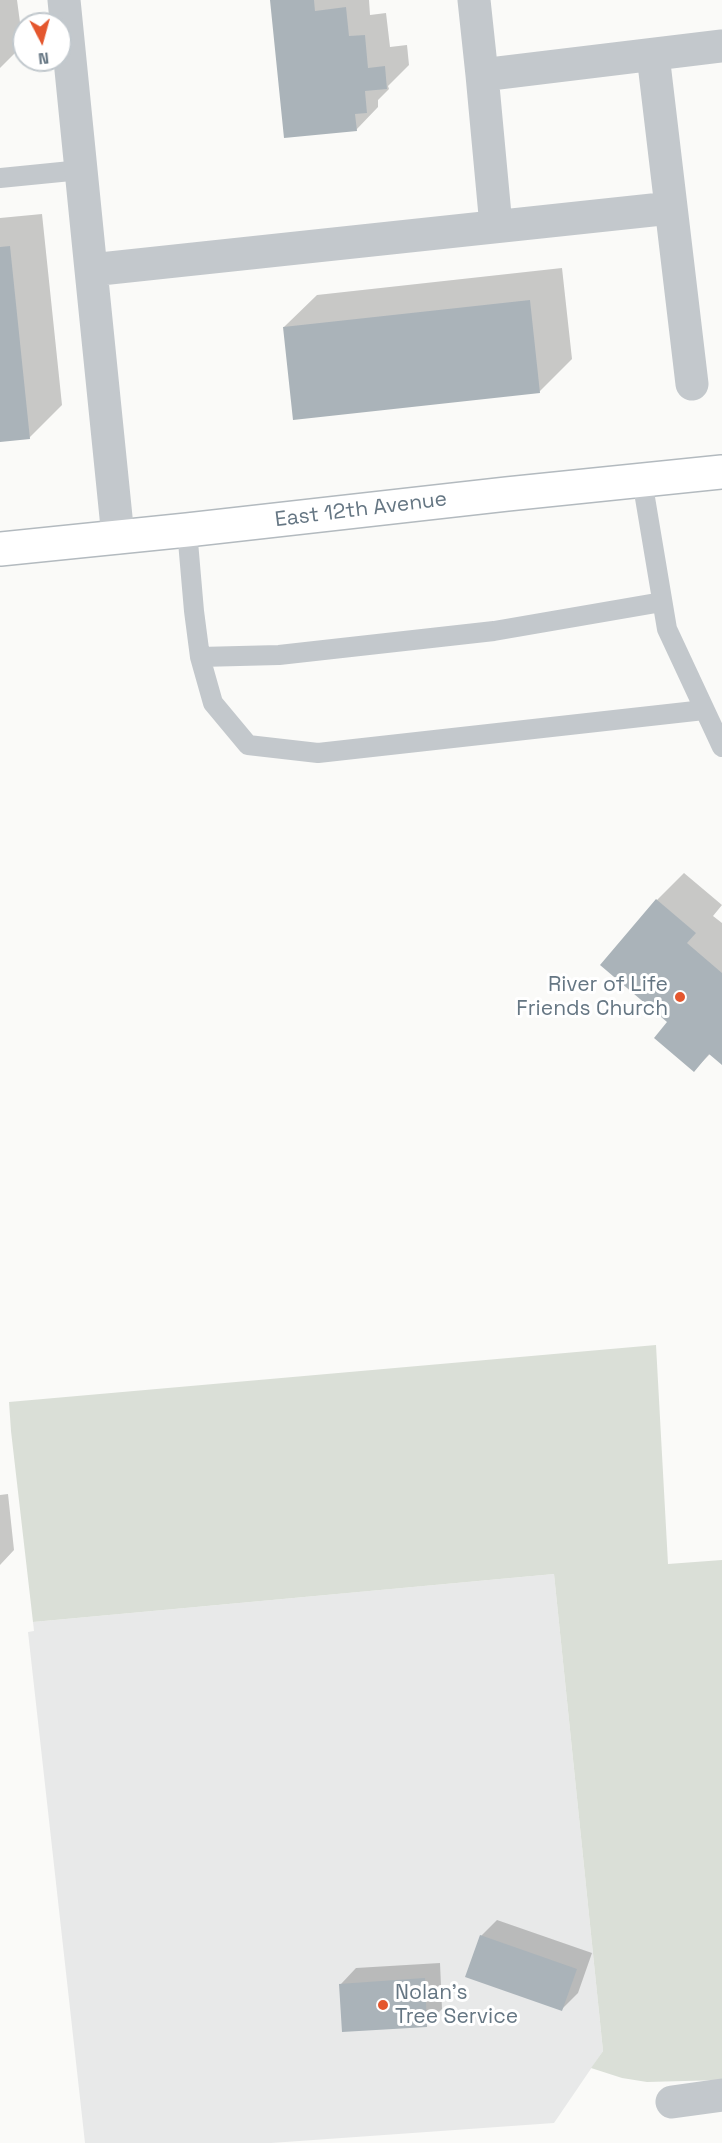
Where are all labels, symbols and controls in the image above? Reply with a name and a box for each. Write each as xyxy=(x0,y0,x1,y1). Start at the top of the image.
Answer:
north arrow xyxy=(12,12,72,72)
text: N xyxy=(37,47,50,69)
street label: East 12th Avenue xyxy=(273,487,449,533)
place label: River of Life Friends Church xyxy=(516,972,668,1022)
marker: River of Life Friends Church xyxy=(673,990,687,1004)
place label: Nolan's Tree Service xyxy=(395,1980,518,2030)
marker: Nolan's Tree Service xyxy=(376,1998,390,2012)

